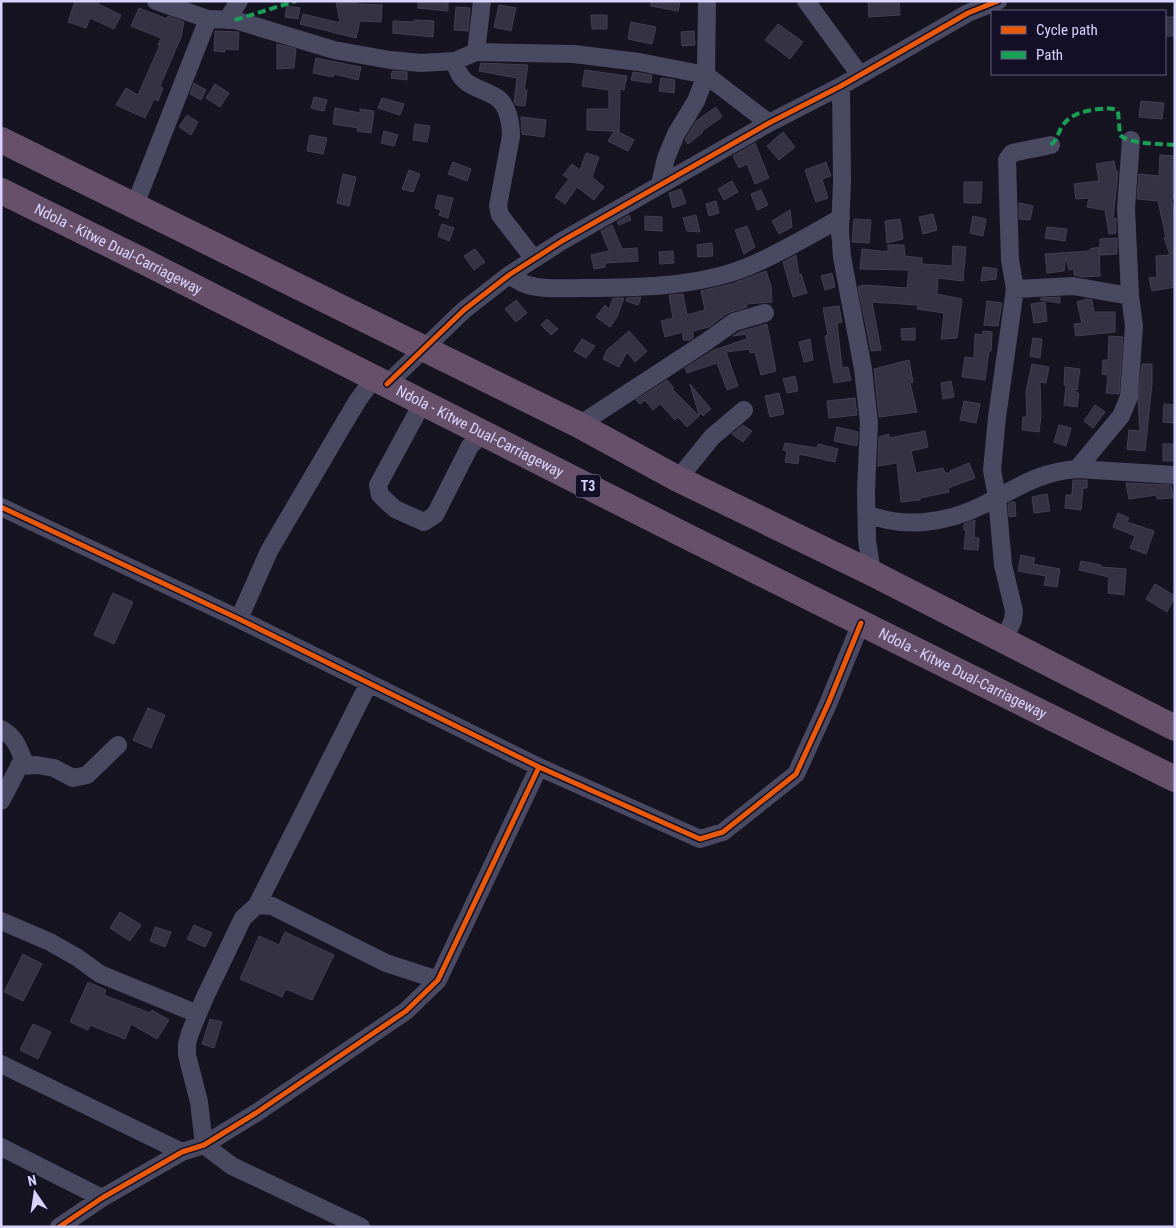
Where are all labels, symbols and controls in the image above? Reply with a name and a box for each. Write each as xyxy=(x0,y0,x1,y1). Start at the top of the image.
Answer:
legend xyxy=(991,10,1166,75)
text: Cycle path xyxy=(1036,21,1098,39)
text: Path xyxy=(1036,46,1063,64)
street label: Ndola - Kitwe Dual-Carriageway xyxy=(32,200,205,299)
street label: Ndola - Kitwe Dual-Carriageway xyxy=(393,382,567,481)
road number: T3 xyxy=(576,474,600,498)
street label: Ndola - Kitwe Dual-Carriageway xyxy=(876,624,1050,723)
north arrow xyxy=(10,1168,60,1218)
text: N xyxy=(26,1172,38,1189)

